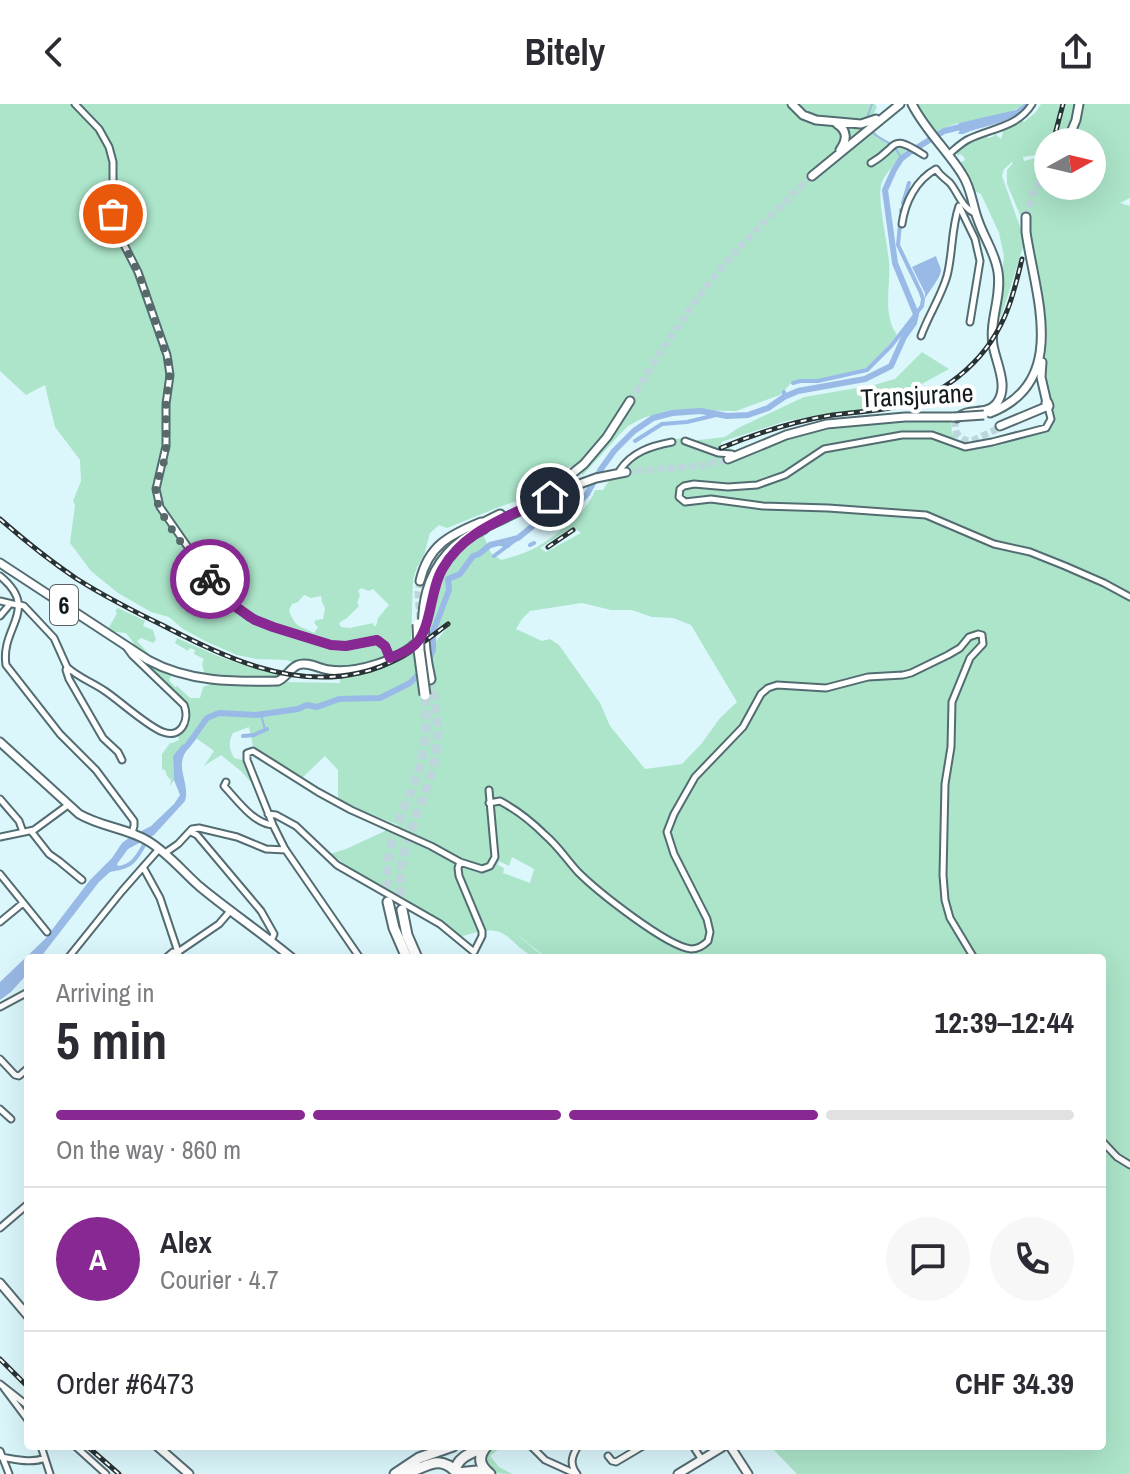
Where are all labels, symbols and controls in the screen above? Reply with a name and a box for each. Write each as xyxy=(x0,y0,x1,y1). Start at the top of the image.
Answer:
text: Bitely xyxy=(525,28,605,76)
icon: back xyxy=(32,30,76,74)
icon: share xyxy=(1054,30,1098,74)
north arrow xyxy=(1034,128,1106,200)
map controls xyxy=(1034,128,1106,200)
pin xyxy=(79,180,147,248)
icon: bag xyxy=(91,192,135,236)
street label: Transjurane xyxy=(860,375,974,415)
pin xyxy=(516,463,584,531)
icon: home xyxy=(528,475,572,519)
courier xyxy=(170,539,250,619)
icon: bike xyxy=(188,557,232,601)
road number: 6 xyxy=(50,585,78,625)
text: Arriving in xyxy=(56,975,154,1010)
text: 12:39–12:44 xyxy=(935,1002,1074,1042)
text: 5 min xyxy=(56,1005,167,1075)
text: On the way · 860 m xyxy=(56,1132,241,1167)
button: chat xyxy=(886,1217,970,1301)
button: phone xyxy=(990,1217,1074,1301)
text: Alex xyxy=(160,1222,212,1262)
text: A xyxy=(89,1239,107,1279)
text: Courier · 4.7 xyxy=(160,1262,279,1297)
text: Order #6473 xyxy=(56,1363,194,1403)
text: CHF 34.39 xyxy=(955,1363,1074,1403)

